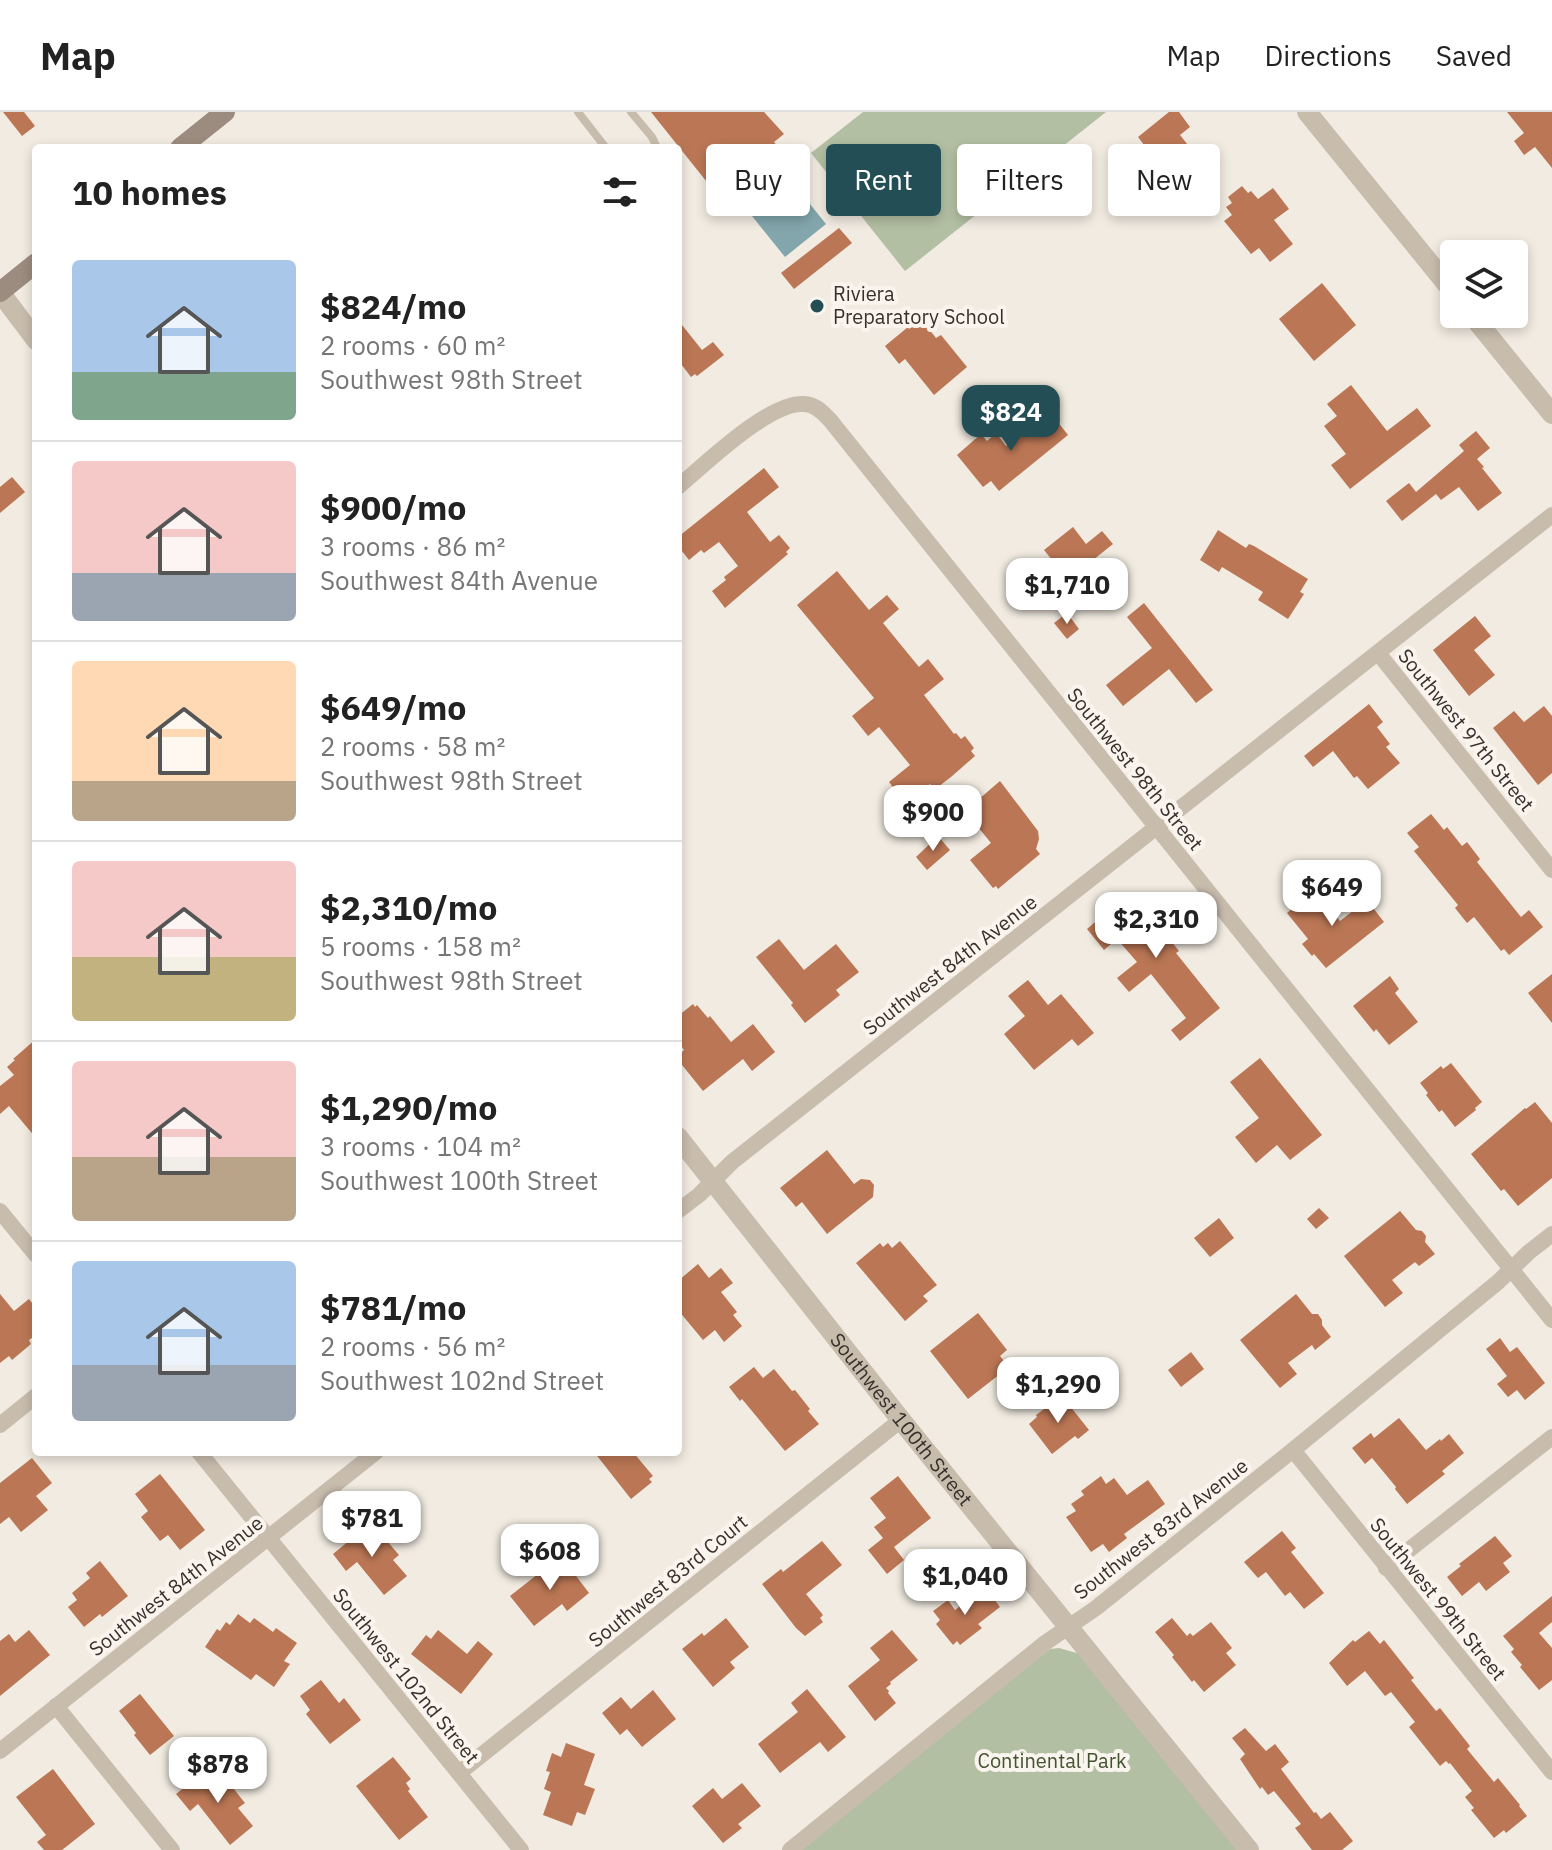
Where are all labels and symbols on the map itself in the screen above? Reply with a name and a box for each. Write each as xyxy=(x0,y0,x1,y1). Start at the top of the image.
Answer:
place label: Riviera Preparatory School xyxy=(833,280,1005,330)
marker: Riviera Preparatory School xyxy=(808,297,826,315)
pin: $824 xyxy=(964,385,1058,453)
pin: $1,710 xyxy=(1002,558,1132,626)
street label: Southwest 97th Street xyxy=(1392,643,1540,817)
street label: Southwest 98th Street xyxy=(1061,682,1209,856)
pin: $900 xyxy=(886,785,980,853)
pin: $649 xyxy=(1285,860,1379,928)
street label: Southwest 84th Avenue xyxy=(857,888,1042,1041)
pin: $2,310 xyxy=(1091,892,1221,960)
street label: Southwest 100th Street xyxy=(824,1327,979,1511)
pin: $1,290 xyxy=(993,1357,1123,1425)
street label: Southwest 83rd Avenue xyxy=(1068,1452,1253,1605)
pin: $781 xyxy=(325,1491,419,1559)
street label: Southwest 83rd Court xyxy=(583,1508,753,1653)
street label: Southwest 84th Avenue xyxy=(83,1509,268,1662)
street label: Southwest 99th Street xyxy=(1364,1512,1512,1686)
pin: $608 xyxy=(503,1524,597,1592)
pin: $1,040 xyxy=(900,1549,1030,1617)
street label: Southwest 102nd Street xyxy=(327,1582,486,1769)
pin: $878 xyxy=(171,1737,265,1805)
park label: Continental Park xyxy=(977,1747,1127,1774)

